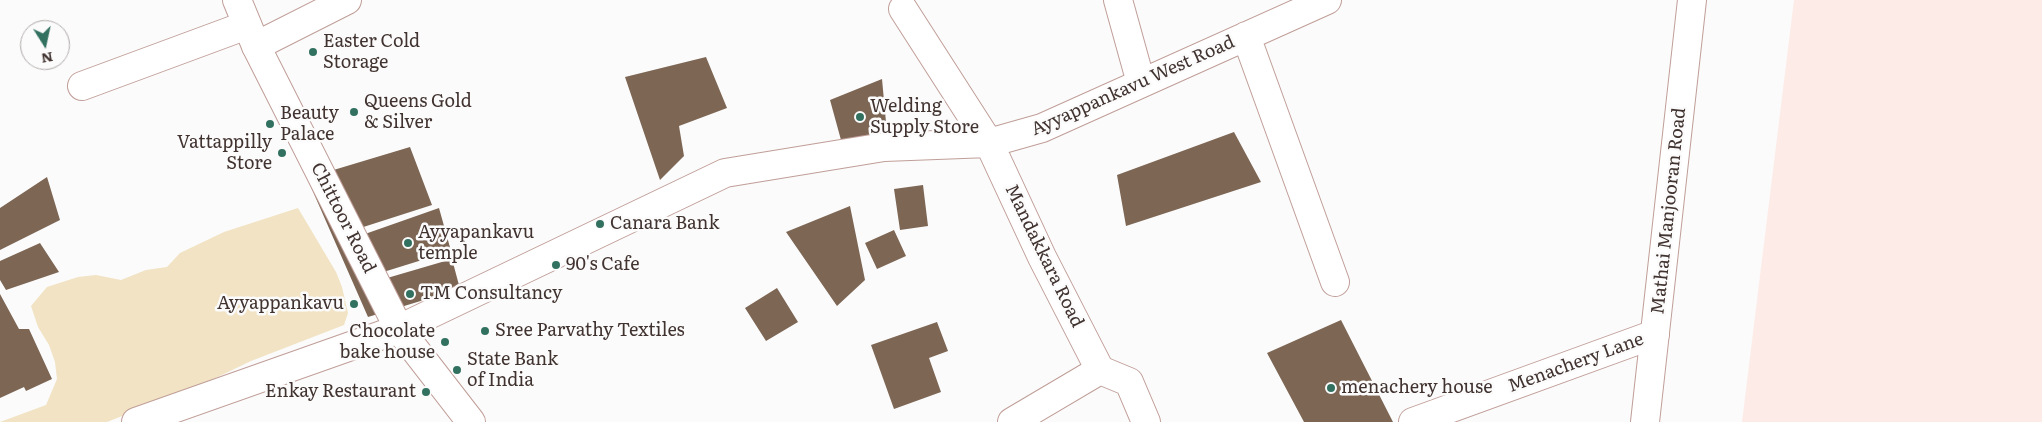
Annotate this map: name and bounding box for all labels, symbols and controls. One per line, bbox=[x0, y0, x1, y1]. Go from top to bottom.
north arrow bbox=[20, 20, 70, 70]
place label: Easter Cold Storage bbox=[323, 31, 420, 74]
street label: Ayyappankavu West Road bbox=[1028, 31, 1238, 141]
marker: Easter Cold Storage bbox=[307, 46, 319, 58]
text: N bbox=[40, 48, 55, 70]
place label: Queens Gold & Silver bbox=[364, 91, 472, 134]
place label: Welding Supply Store bbox=[870, 96, 979, 138]
place label: Beauty Palace bbox=[280, 103, 339, 146]
marker: Queens Gold & Silver bbox=[348, 106, 360, 118]
street label: Mathai Manjooran Road bbox=[1647, 106, 1691, 316]
marker: Welding Supply Store bbox=[854, 111, 866, 123]
marker: Beauty Palace bbox=[264, 118, 276, 130]
place label: Vattappilly Store bbox=[177, 132, 272, 174]
marker: Vattappilly Store bbox=[276, 147, 288, 159]
street label: Chittoor Road bbox=[306, 159, 380, 277]
street label: Mandakkara Road bbox=[1000, 181, 1088, 331]
place label: Canara Bank bbox=[610, 213, 719, 235]
marker: Canara Bank bbox=[594, 218, 606, 230]
place label: Ayyapankavu temple bbox=[418, 222, 534, 264]
marker: Ayyapankavu temple bbox=[402, 237, 414, 249]
place label: 90's Cafe bbox=[566, 254, 639, 276]
marker: 90's Cafe bbox=[550, 259, 562, 271]
place label: TM Consultancy bbox=[420, 283, 562, 305]
marker: TM Consultancy bbox=[404, 288, 416, 300]
place label: Ayyappankavu bbox=[217, 293, 344, 315]
marker: Ayyappankavu bbox=[348, 298, 360, 310]
place label: Sree Parvathy Textiles bbox=[495, 320, 685, 342]
place label: Chocolate bake house bbox=[339, 321, 435, 364]
marker: Sree Parvathy Textiles bbox=[479, 325, 491, 337]
street label: Menachery Lane bbox=[1505, 328, 1647, 398]
marker: Chocolate bake house bbox=[439, 336, 451, 348]
place label: State Bank of India bbox=[467, 349, 558, 392]
marker: State Bank of India bbox=[451, 364, 463, 376]
place label: menachery house bbox=[1341, 377, 1492, 399]
place label: Enkay Restaurant bbox=[265, 381, 416, 403]
marker: menachery house bbox=[1325, 382, 1337, 394]
marker: Enkay Restaurant bbox=[420, 386, 432, 398]

